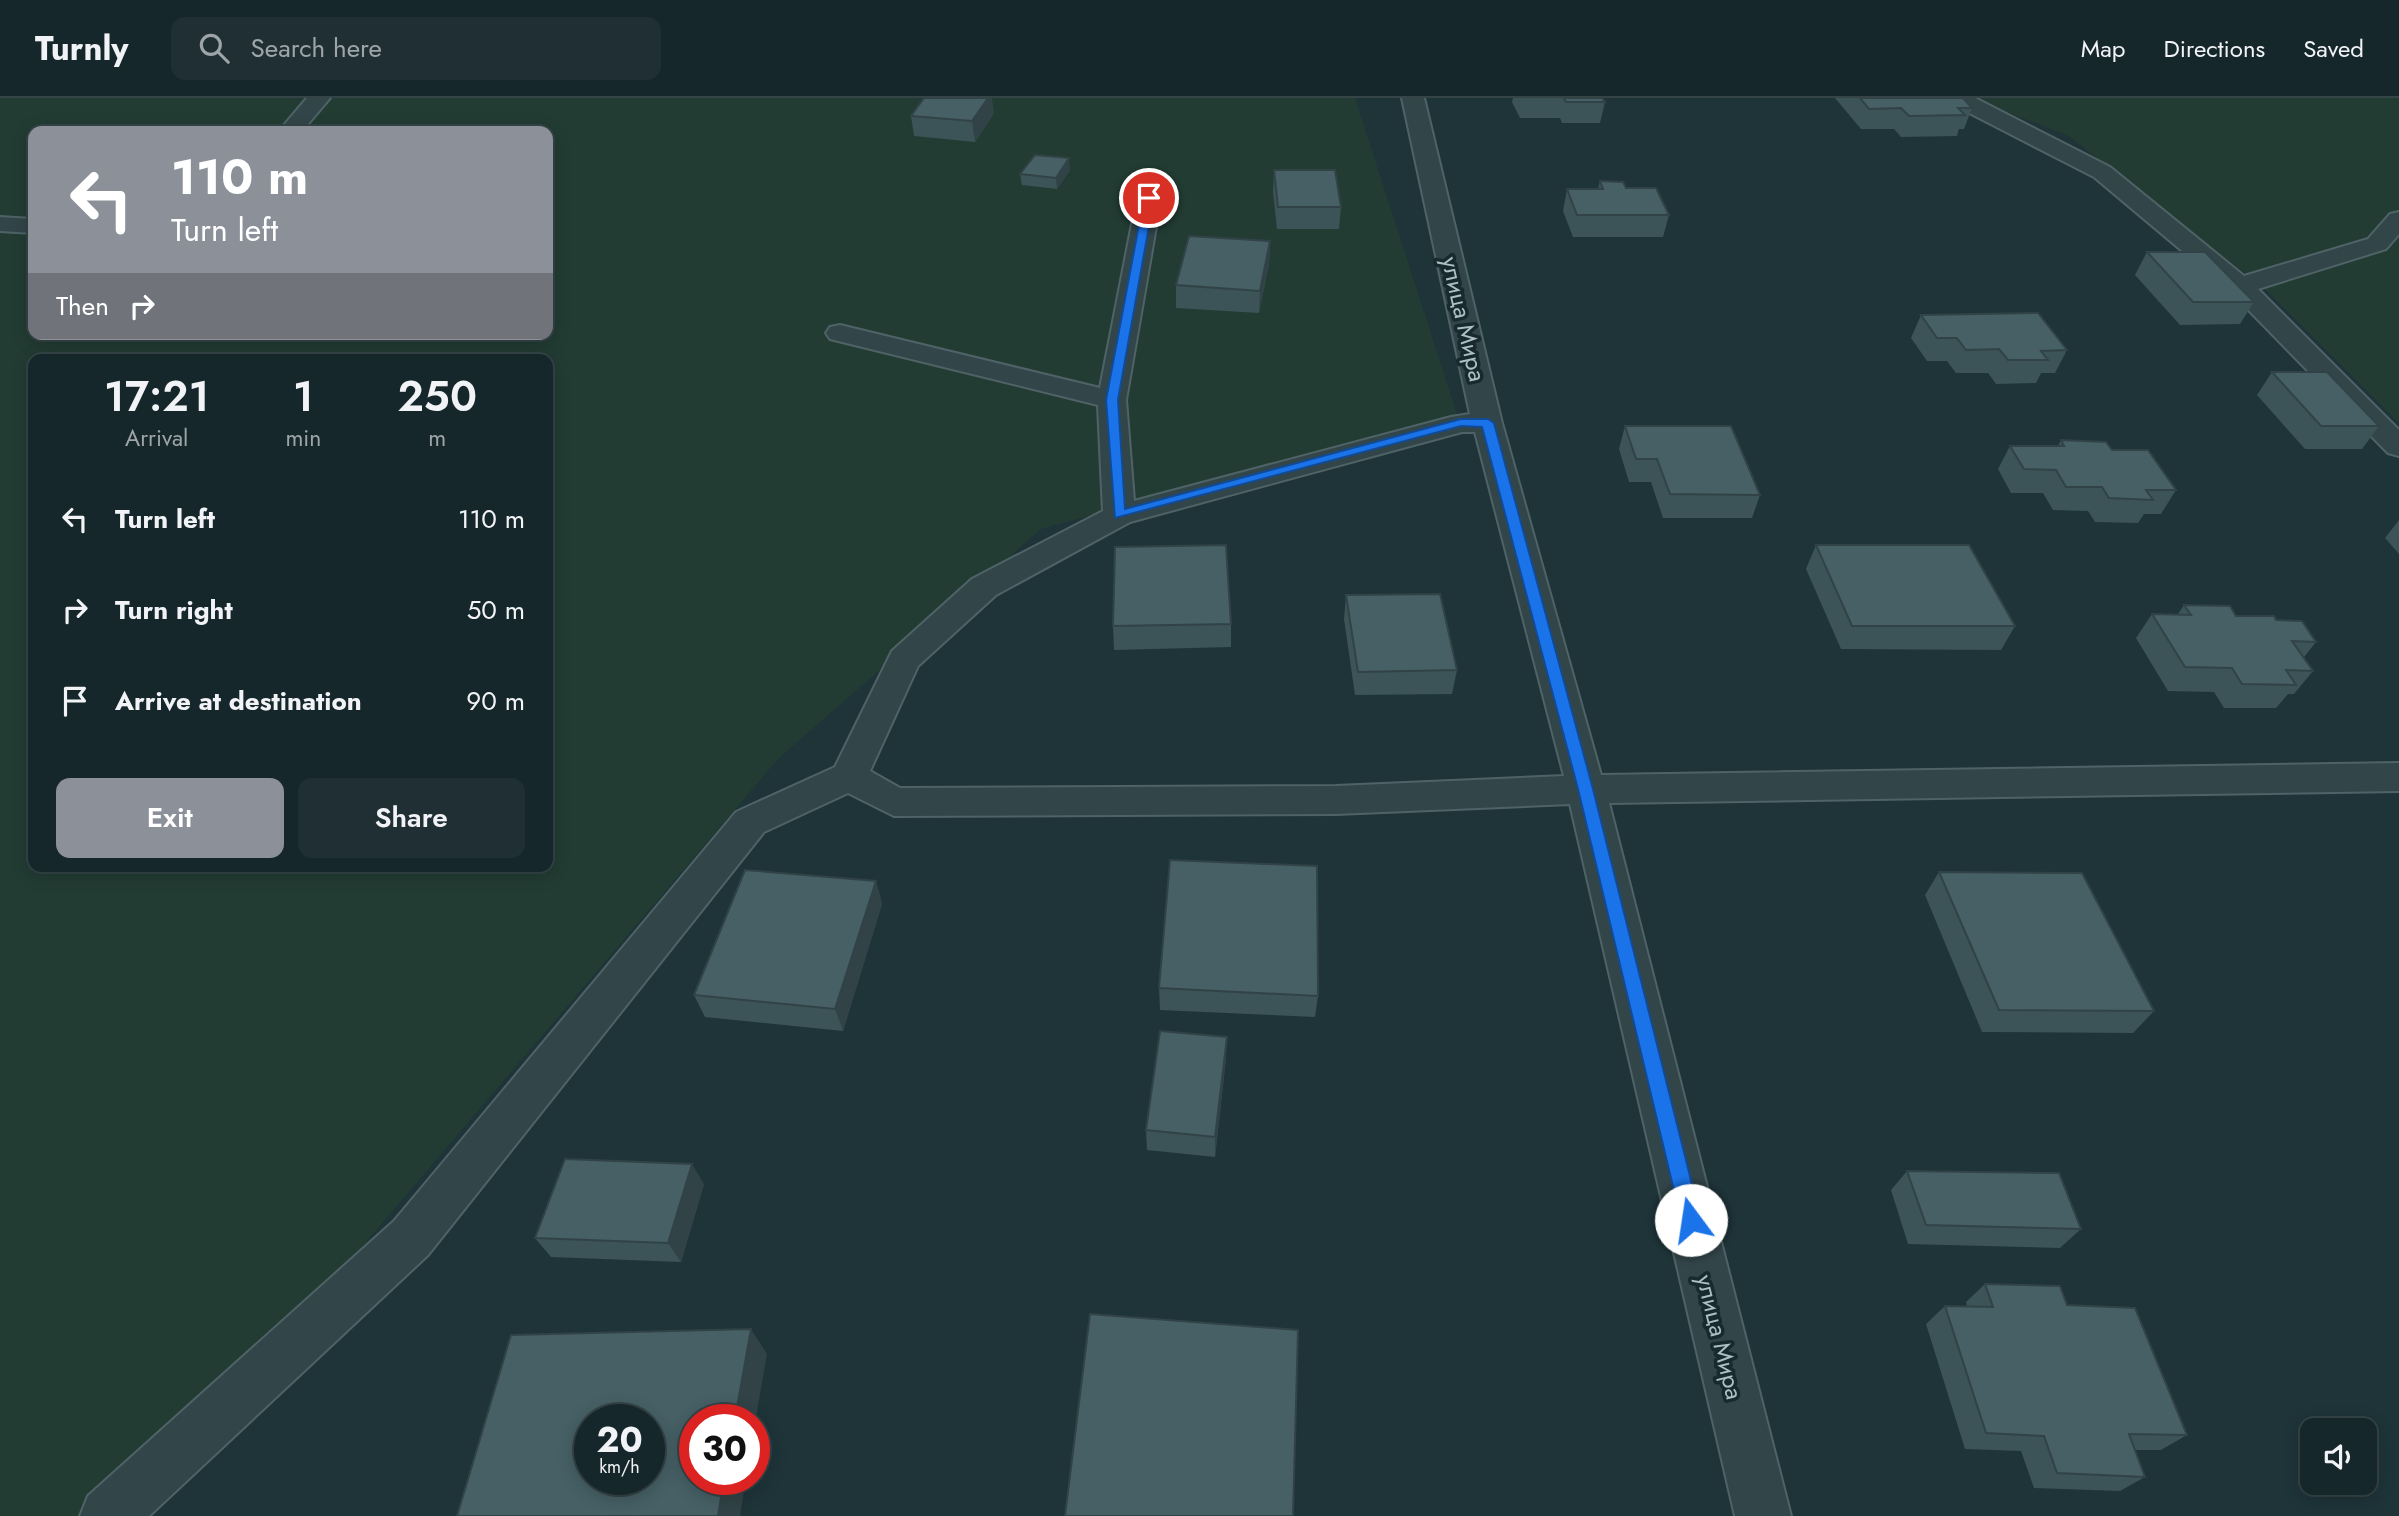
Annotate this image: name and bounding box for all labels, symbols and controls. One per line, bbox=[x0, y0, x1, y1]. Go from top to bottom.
search box bbox=[171, 17, 661, 80]
text: Turnly bbox=[35, 25, 129, 72]
icon: search bbox=[195, 29, 233, 67]
text: Search here bbox=[251, 29, 382, 67]
text: Map bbox=[2081, 31, 2126, 66]
text: Directions bbox=[2164, 31, 2265, 66]
text: Saved bbox=[2303, 31, 2364, 66]
text: 110 m bbox=[171, 142, 308, 212]
icon: left bbox=[56, 154, 147, 245]
pin bbox=[1119, 168, 1179, 228]
icon: arrive bbox=[1130, 179, 1168, 217]
text: Turn left bbox=[171, 207, 278, 253]
street label: улица Мира bbox=[1433, 253, 1495, 385]
text: Then bbox=[56, 287, 109, 325]
icon: right bbox=[123, 287, 161, 325]
text: 17:21 bbox=[104, 366, 209, 427]
text: 1 bbox=[293, 366, 314, 427]
text: 250 bbox=[397, 366, 477, 427]
text: Arrival bbox=[125, 421, 188, 455]
text: min bbox=[285, 421, 321, 455]
text: m bbox=[428, 421, 446, 455]
icon: left bbox=[56, 500, 94, 538]
text: Turn left bbox=[115, 500, 215, 538]
text: 110 m bbox=[458, 500, 525, 538]
icon: right bbox=[56, 591, 94, 629]
text: Turn right bbox=[115, 591, 233, 629]
text: 50 m bbox=[467, 591, 525, 629]
icon: arrive bbox=[56, 682, 94, 720]
text: Arrive at destination bbox=[115, 682, 362, 720]
text: 90 m bbox=[466, 682, 525, 720]
button: Exit bbox=[56, 778, 284, 858]
button: Share bbox=[298, 778, 525, 858]
position arrow bbox=[1654, 1183, 1728, 1257]
street label: улица Мира bbox=[1688, 1271, 1752, 1403]
speed limit sign: 30 bbox=[679, 1404, 770, 1495]
text: 20 bbox=[596, 1415, 643, 1465]
map controls bbox=[2300, 1418, 2377, 1495]
button: sound bbox=[2300, 1418, 2377, 1495]
text: km/h bbox=[599, 1454, 640, 1480]

